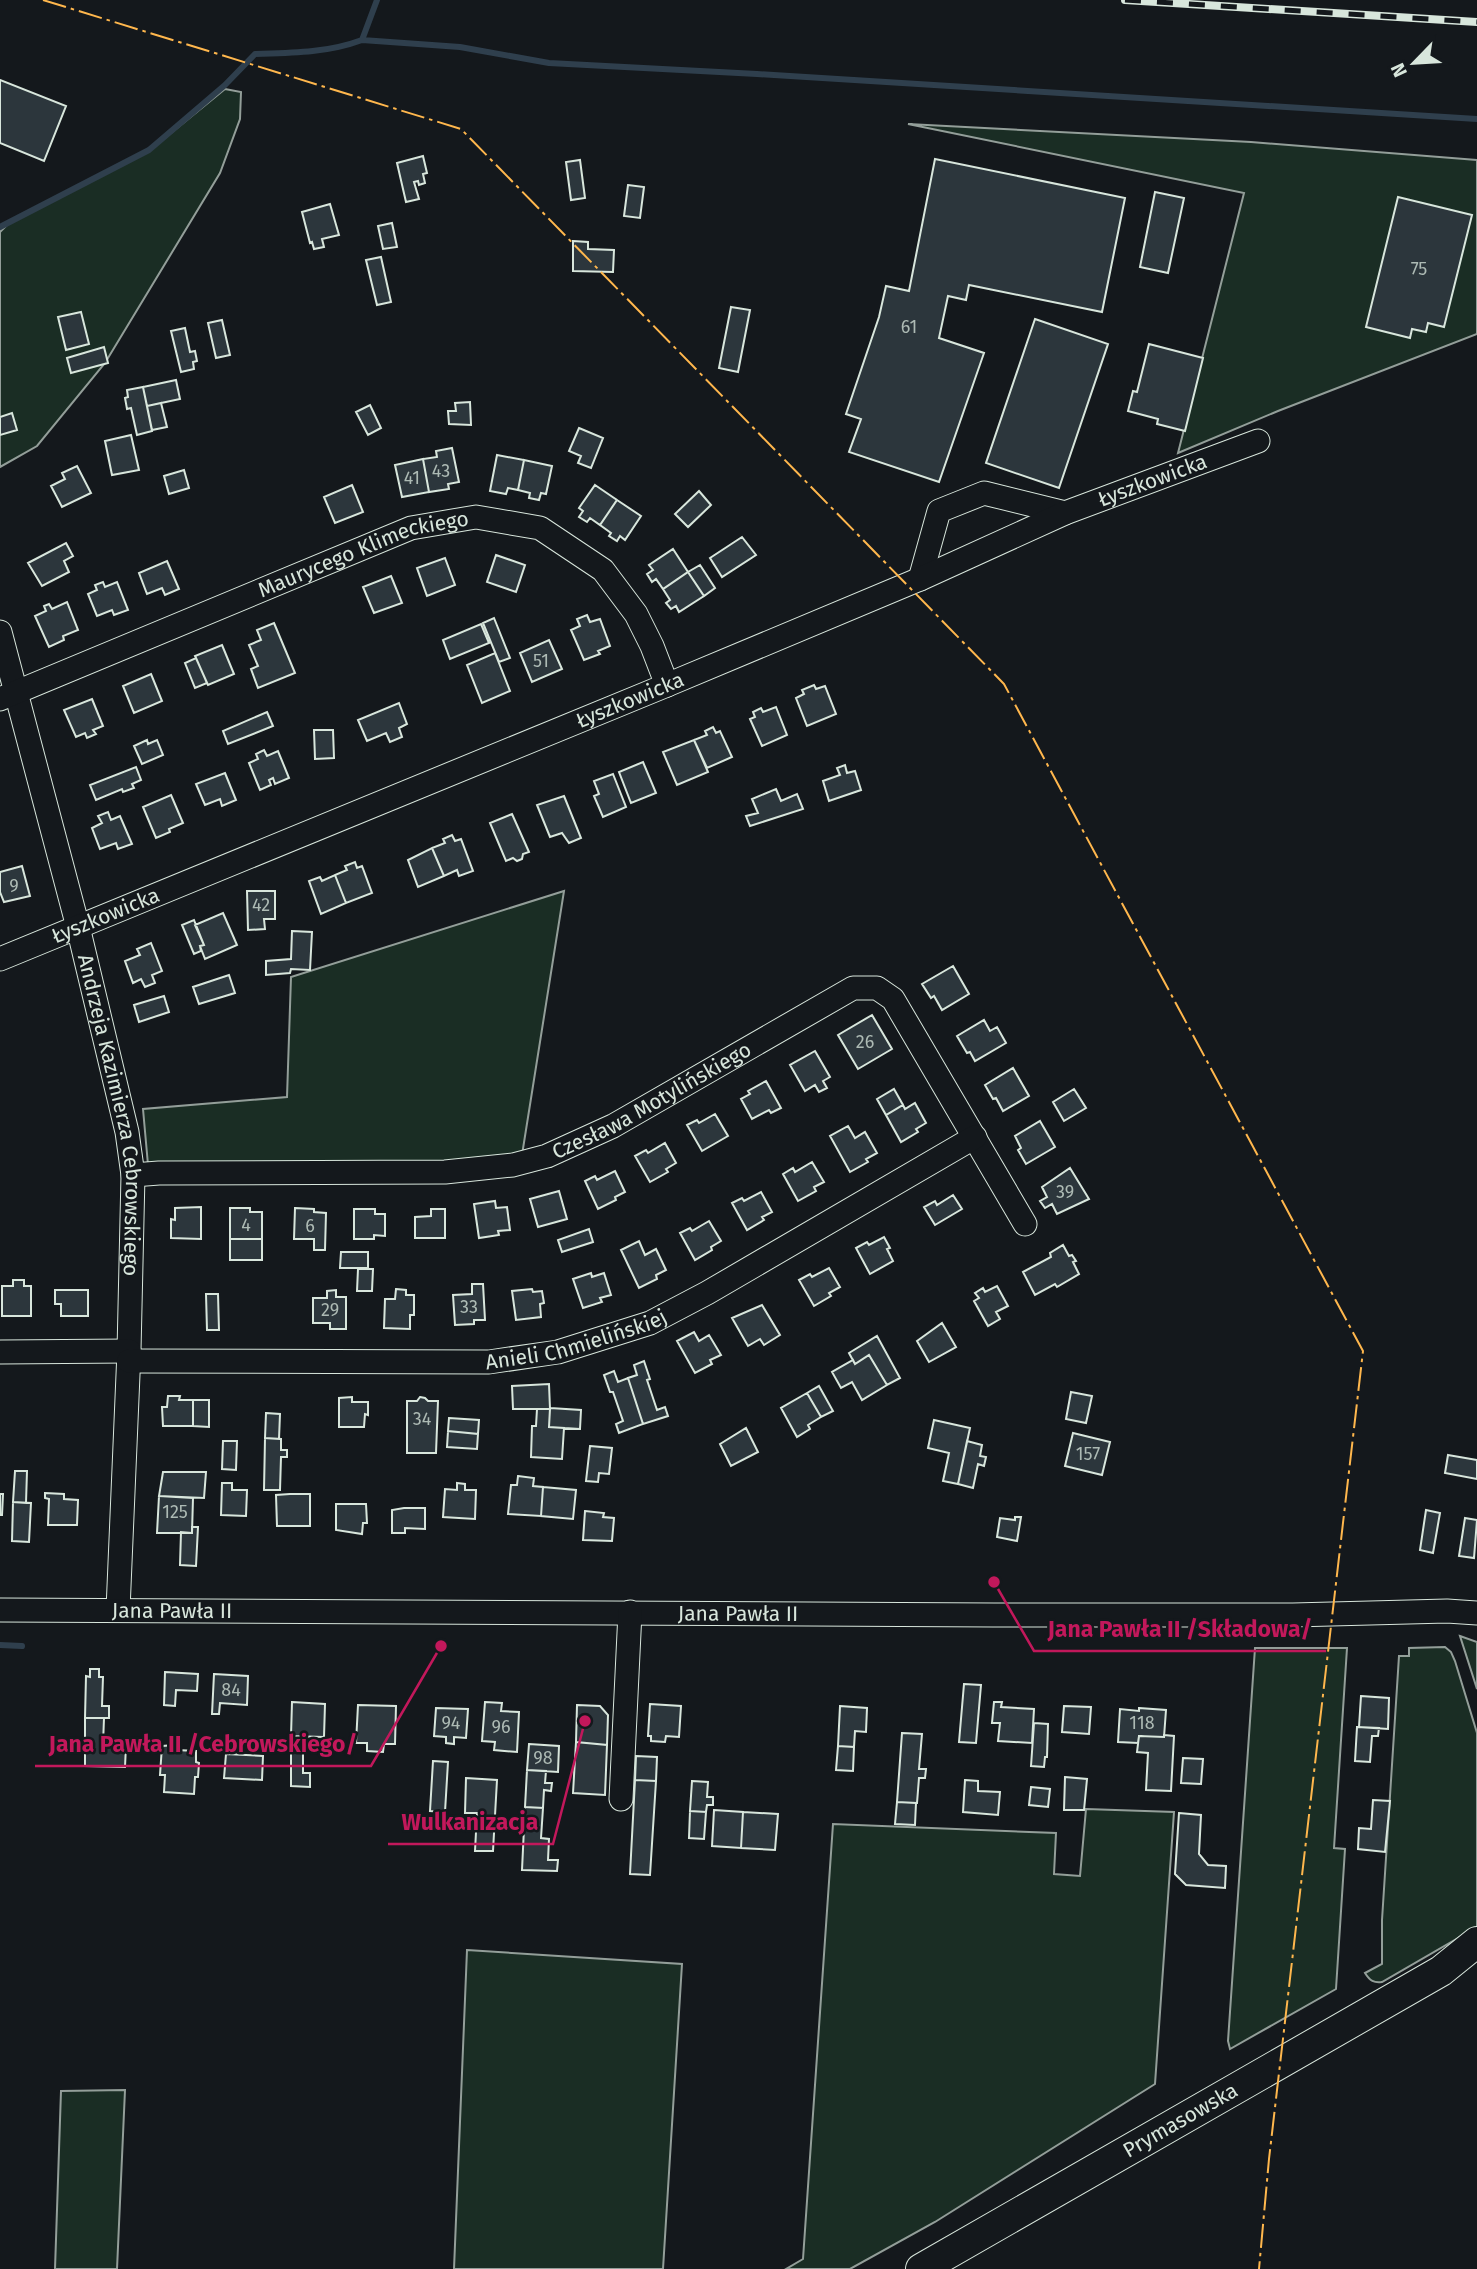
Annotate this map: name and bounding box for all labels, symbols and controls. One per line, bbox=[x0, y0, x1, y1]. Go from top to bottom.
north arrow bbox=[1379, 28, 1449, 98]
text: N bbox=[1386, 59, 1412, 81]
house number: 75 bbox=[1411, 258, 1427, 280]
house number: 61 bbox=[901, 316, 917, 338]
street label: Łyszkowicka bbox=[1094, 448, 1211, 513]
house number: 43 bbox=[432, 460, 450, 482]
house number: 41 bbox=[404, 467, 420, 489]
street label: Maurycego Klimeckiego bbox=[254, 505, 471, 603]
house number: 51 bbox=[533, 650, 549, 672]
street label: Łyszkowicka bbox=[572, 666, 688, 734]
house number: 9 bbox=[9, 875, 19, 897]
street label: Łyszkowicka bbox=[48, 882, 163, 949]
house number: 42 bbox=[252, 894, 270, 916]
street label: Andrzeja Kazimierza Cebrowskiego bbox=[72, 952, 147, 1277]
house number: 26 bbox=[856, 1031, 874, 1053]
street label: Czesława Motylińskiego bbox=[548, 1036, 756, 1165]
house number: 39 bbox=[1056, 1181, 1074, 1203]
house number: 4 bbox=[241, 1214, 251, 1236]
house number: 6 bbox=[305, 1215, 315, 1237]
house number: 33 bbox=[460, 1296, 478, 1318]
house number: 29 bbox=[321, 1299, 339, 1321]
street label: Anieli Chmielińskiej bbox=[484, 1303, 671, 1375]
house number: 34 bbox=[413, 1408, 432, 1430]
house number: 157 bbox=[1076, 1443, 1100, 1465]
house number: 125 bbox=[162, 1501, 188, 1523]
street label: Jana Pawła II bbox=[112, 1598, 232, 1624]
street label: Jana Pawła II bbox=[678, 1600, 798, 1627]
callout: Jana Pawła II /Składowa/ bbox=[1034, 1607, 1326, 1651]
text: Jana Pawła II /Składowa/ bbox=[1047, 1615, 1312, 1643]
house number: 84 bbox=[221, 1679, 241, 1701]
house number: 94 bbox=[442, 1712, 461, 1734]
house number: 118 bbox=[1129, 1712, 1155, 1734]
house number: 96 bbox=[491, 1716, 511, 1738]
callout: Jana Pawła II /Cebrowskiego/ bbox=[35, 1722, 371, 1766]
text: Jana Pawła II /Cebrowskiego/ bbox=[48, 1730, 357, 1758]
house number: 98 bbox=[533, 1747, 553, 1769]
callout: Wulkanizacja bbox=[388, 1800, 553, 1844]
text: Wulkanizacja bbox=[402, 1808, 538, 1836]
street label: Prymasowska bbox=[1118, 2077, 1243, 2164]

